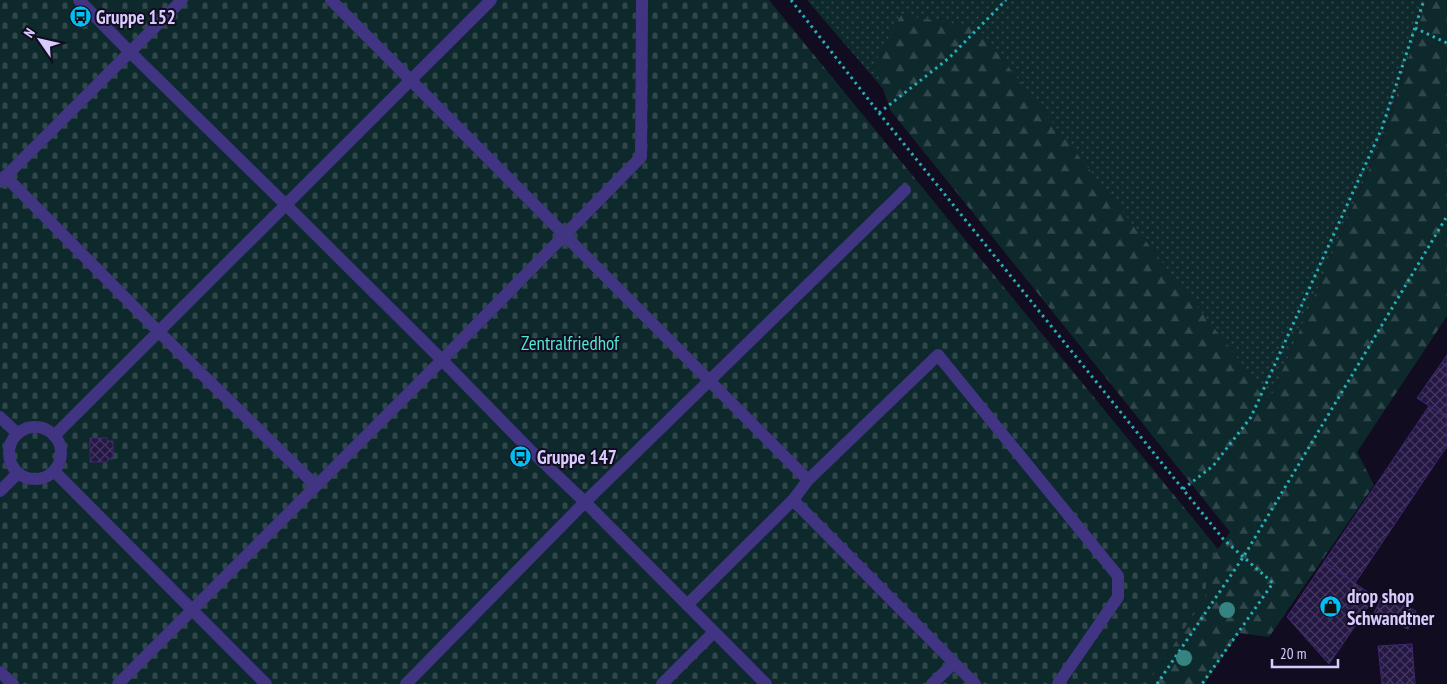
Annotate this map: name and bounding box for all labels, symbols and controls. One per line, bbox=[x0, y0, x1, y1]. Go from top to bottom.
bus stop icon: Gruppe 152 bbox=[68, 5, 92, 29]
place label: Gruppe 152 bbox=[96, 5, 176, 29]
north arrow bbox=[15, 15, 65, 65]
text: N bbox=[20, 25, 39, 41]
park label: Zentralfriedhof bbox=[521, 331, 620, 355]
bus stop icon: Gruppe 147 bbox=[509, 445, 533, 469]
place label: Gruppe 147 bbox=[537, 445, 617, 469]
place label: drop shop Schwandtner bbox=[1347, 584, 1435, 630]
shop icon: drop shop Schwandtner bbox=[1319, 595, 1343, 619]
scale bar bbox=[1272, 636, 1338, 668]
text: 20 m bbox=[1280, 644, 1306, 663]

